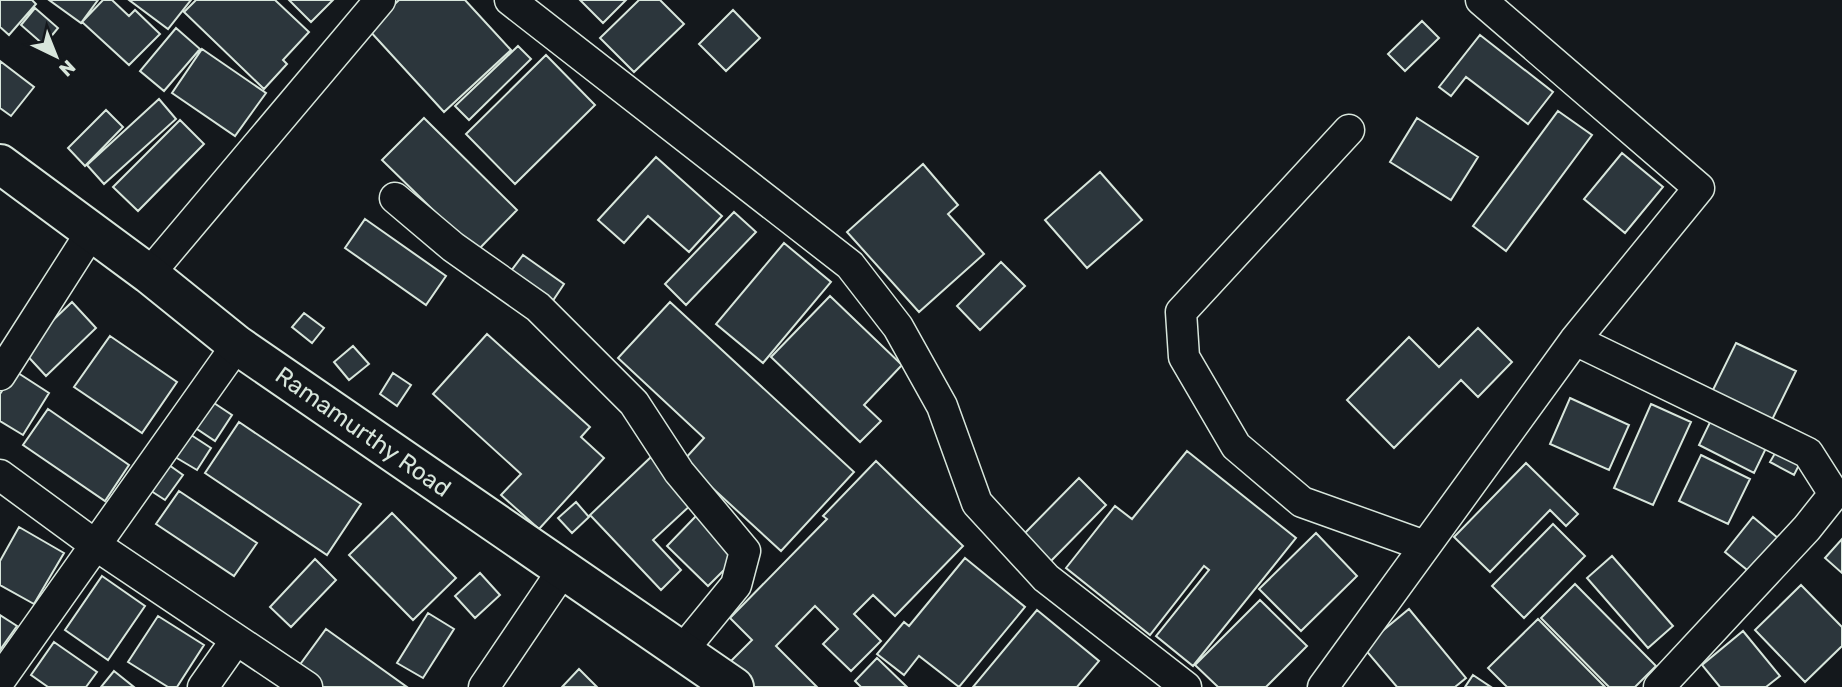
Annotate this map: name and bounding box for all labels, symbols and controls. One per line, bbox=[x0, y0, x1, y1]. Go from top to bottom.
north arrow bbox=[21, 21, 91, 91]
text: N bbox=[54, 55, 80, 81]
street label: Ramamurthy Road bbox=[270, 361, 456, 503]

